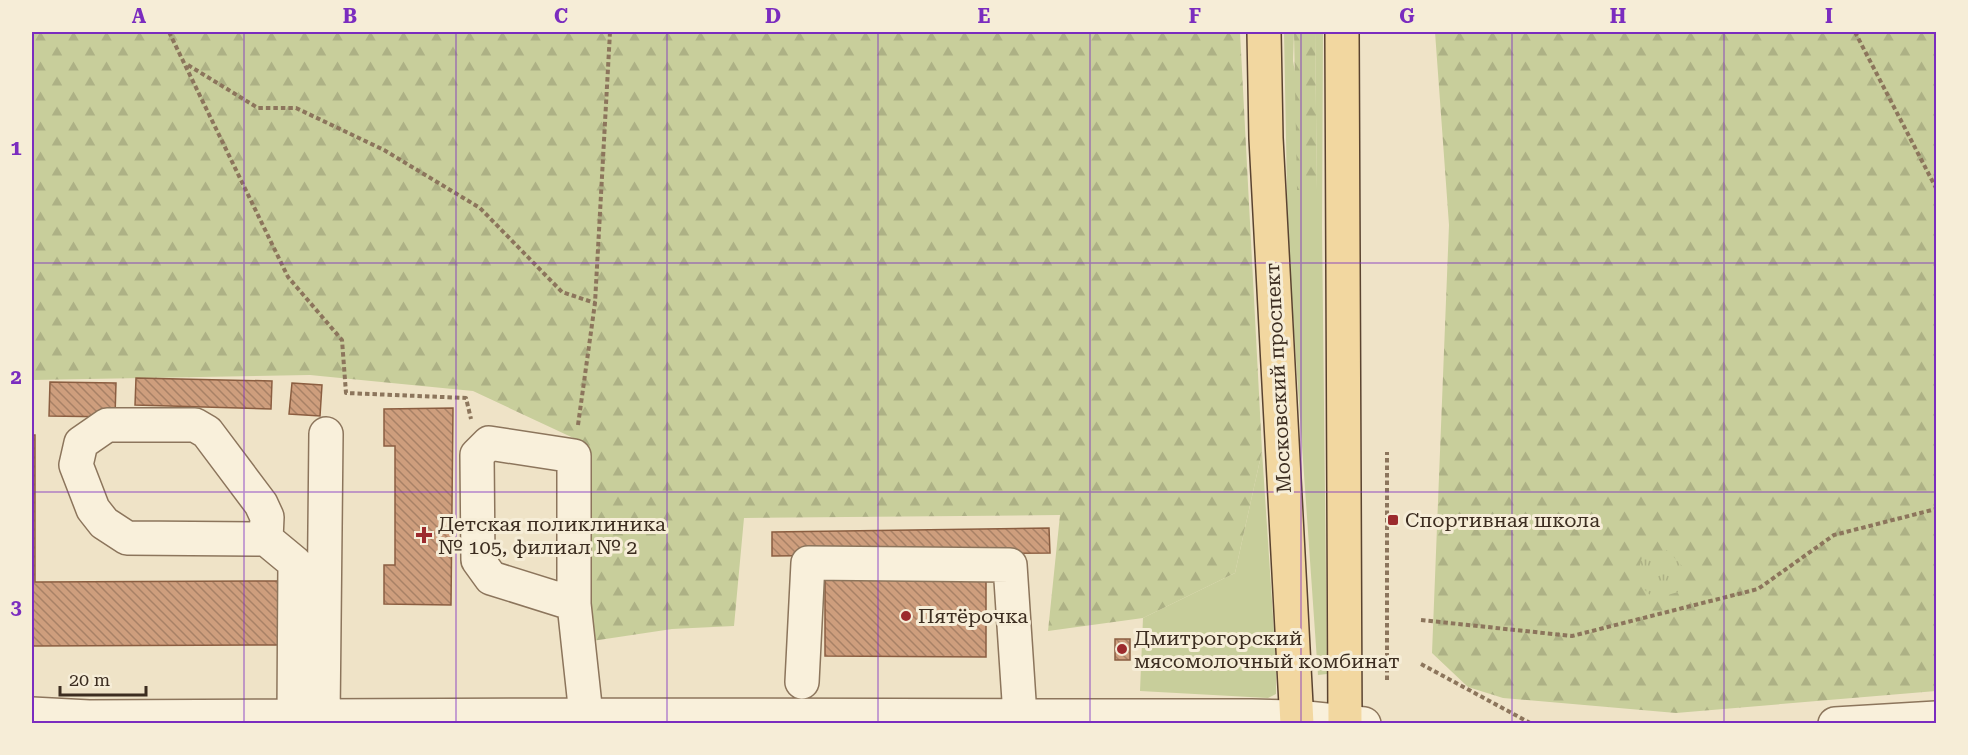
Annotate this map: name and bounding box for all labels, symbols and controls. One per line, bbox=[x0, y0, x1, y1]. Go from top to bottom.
text: A bbox=[132, 4, 147, 28]
text: B bbox=[343, 4, 357, 28]
text: C bbox=[554, 4, 568, 28]
text: D bbox=[765, 4, 781, 28]
text: E bbox=[978, 4, 991, 28]
text: F bbox=[1189, 4, 1201, 28]
text: G bbox=[1399, 4, 1415, 28]
text: H bbox=[1610, 4, 1626, 28]
text: I bbox=[1825, 4, 1833, 28]
text: 1 bbox=[10, 136, 22, 160]
street label: Московский проспект bbox=[1260, 262, 1296, 494]
text: 2 bbox=[10, 365, 22, 389]
place label: Спортивная школа bbox=[1405, 508, 1600, 532]
place label: Детская поликлиника № 105, филиал № 2 bbox=[438, 512, 666, 559]
marker: Спортивная школа bbox=[1386, 513, 1400, 527]
marker: Детская поликлиника № 105, филиал № 2 bbox=[415, 526, 433, 544]
text: 3 bbox=[10, 595, 22, 619]
place label: Пятёрочка bbox=[918, 604, 1028, 628]
marker: Пятёрочка bbox=[899, 609, 913, 623]
place label: Дмитрогорский мясомолочный комбинат bbox=[1134, 626, 1400, 673]
marker: Дмитрогорский мясомолочный комбинат bbox=[1115, 642, 1129, 656]
scale bar bbox=[60, 659, 146, 697]
text: 20 m bbox=[69, 669, 110, 690]

